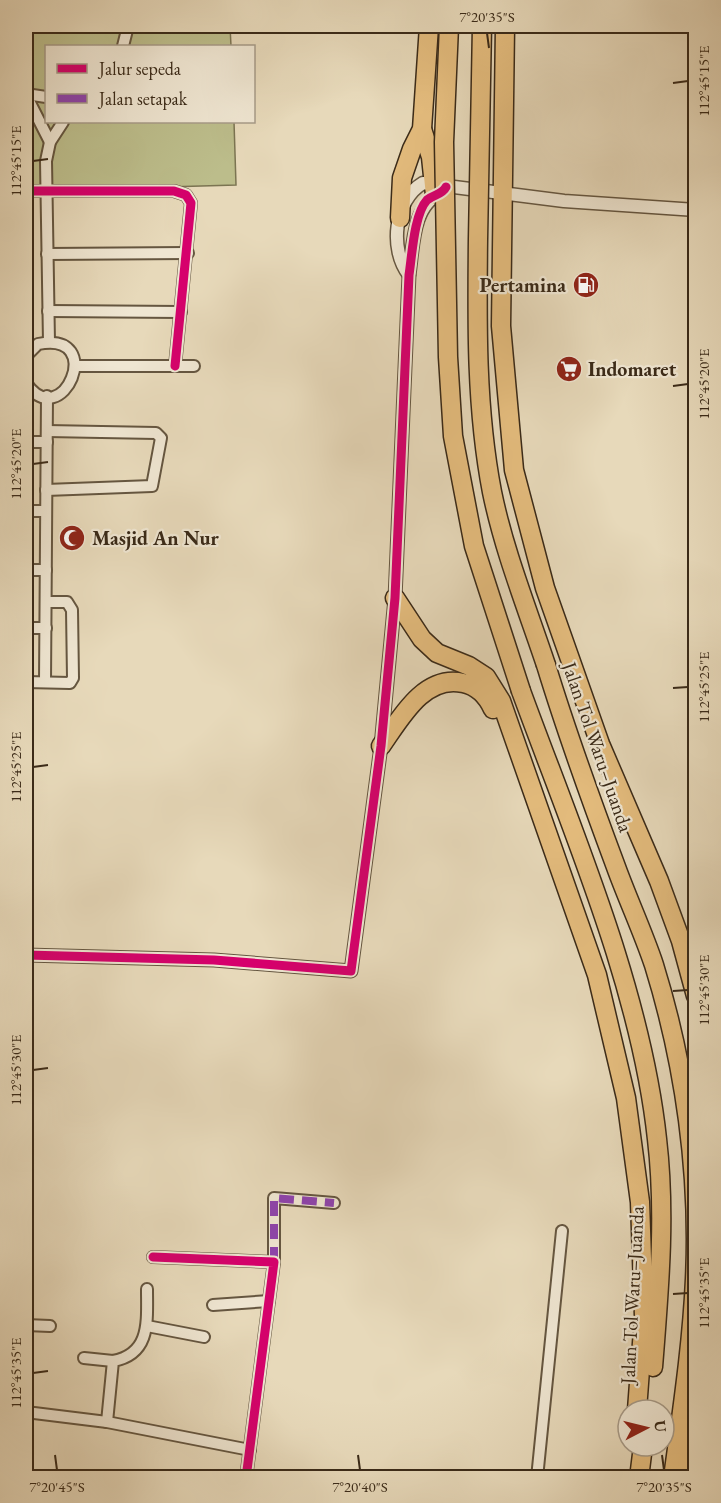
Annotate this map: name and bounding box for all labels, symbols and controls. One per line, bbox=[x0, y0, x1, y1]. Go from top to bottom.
text: 7°20'35"S bbox=[459, 7, 515, 26]
legend bbox=[45, 45, 255, 123]
text: 112°45'15"E bbox=[694, 45, 713, 117]
text: Jalur sepeda bbox=[97, 57, 182, 80]
text: Jalan setapak bbox=[97, 87, 188, 110]
text: 112°45'15"E bbox=[6, 125, 25, 197]
fuel station icon: Pertamina bbox=[571, 270, 601, 300]
place label: Pertamina bbox=[479, 272, 566, 298]
text: 112°45'20"E bbox=[694, 348, 713, 420]
supermarket icon: Indomaret bbox=[554, 354, 584, 384]
place label: Indomaret bbox=[588, 356, 677, 382]
text: 112°45'20"E bbox=[6, 428, 25, 500]
mosque icon: Masjid An Nur bbox=[57, 523, 87, 553]
place label: Masjid An Nur bbox=[92, 525, 220, 551]
text: 112°45'25"E bbox=[694, 651, 713, 723]
street label: Jalan Tol Waru–Juanda bbox=[556, 657, 639, 836]
text: 112°45'25"E bbox=[6, 731, 25, 803]
text: 112°45'30"E bbox=[694, 954, 713, 1026]
text: 112°45'30"E bbox=[6, 1034, 25, 1106]
street label: Jalan Tol Waru–Juanda bbox=[614, 1205, 650, 1387]
text: 112°45'35"E bbox=[694, 1257, 713, 1329]
text: 112°45'35"E bbox=[6, 1337, 25, 1409]
north arrow bbox=[616, 1398, 676, 1458]
text: U bbox=[649, 1419, 672, 1434]
text: 7°20'45"S bbox=[29, 1477, 85, 1496]
text: 7°20'40"S bbox=[332, 1477, 388, 1496]
text: 7°20'35"S bbox=[636, 1477, 692, 1496]

